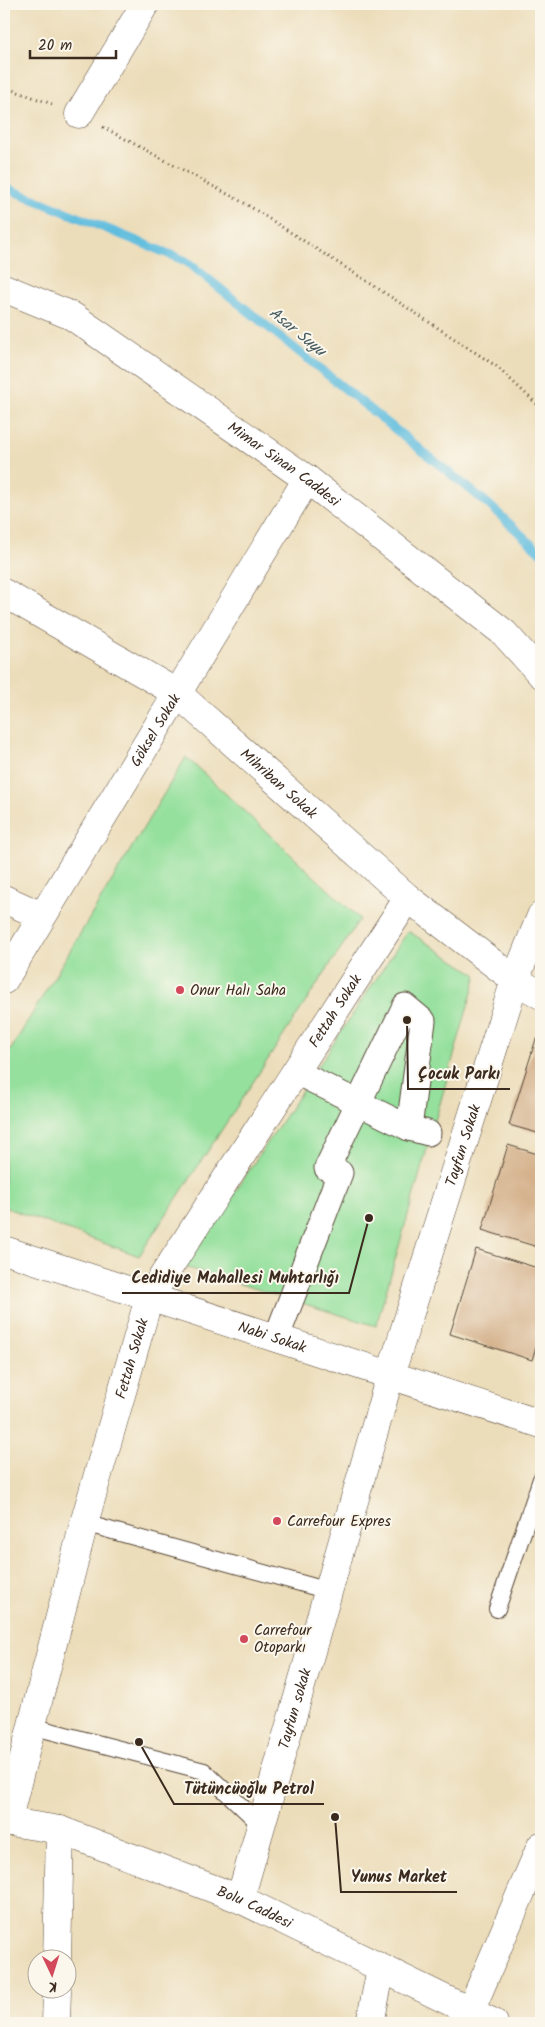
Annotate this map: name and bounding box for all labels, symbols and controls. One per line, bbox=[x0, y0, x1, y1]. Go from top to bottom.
scale bar bbox=[30, 28, 116, 60]
text: 20 m bbox=[38, 34, 72, 58]
water label: Asar Suyu bbox=[263, 301, 333, 364]
street label: Mimar Sinan Caddesi bbox=[222, 416, 346, 514]
street label: Göksel Sokak bbox=[125, 689, 188, 772]
street label: Mihriban Sokak bbox=[234, 743, 323, 826]
street label: Fettah Sokak bbox=[303, 969, 369, 1053]
place label: Onur Halı Saha bbox=[190, 979, 286, 1003]
marker: Onur Halı Saha bbox=[174, 984, 186, 996]
callout: Çocuk Parkı bbox=[408, 1058, 510, 1089]
text: Çocuk Parkı bbox=[418, 1062, 500, 1087]
street label: Tayfun Sokak bbox=[440, 1101, 488, 1190]
callout: Cedidiye Mahallesi Muhtarlığı bbox=[122, 1262, 349, 1293]
text: Cedidiye Mahallesi Muhtarlığı bbox=[131, 1266, 339, 1291]
street label: Fettah Sokak bbox=[109, 1315, 156, 1402]
street label: Nabi Sokak bbox=[235, 1316, 310, 1360]
place label: Carrefour Expres bbox=[287, 1510, 391, 1534]
marker: Carrefour Expres bbox=[271, 1515, 283, 1527]
place label: Carrefour Otoparkı bbox=[254, 1619, 312, 1660]
marker: Carrefour Otoparkı bbox=[238, 1633, 250, 1645]
street label: Tayfun sokak bbox=[273, 1665, 319, 1752]
callout: Tütüncüoğlu Petrol bbox=[174, 1773, 324, 1804]
text: Tütüncüoğlu Petrol bbox=[184, 1777, 315, 1802]
callout: Yunus Market bbox=[341, 1861, 457, 1892]
text: Yunus Market bbox=[351, 1865, 448, 1890]
street label: Bolu Caddesi bbox=[213, 1880, 297, 1936]
north arrow bbox=[28, 1950, 78, 2000]
text: K bbox=[47, 1975, 58, 1997]

